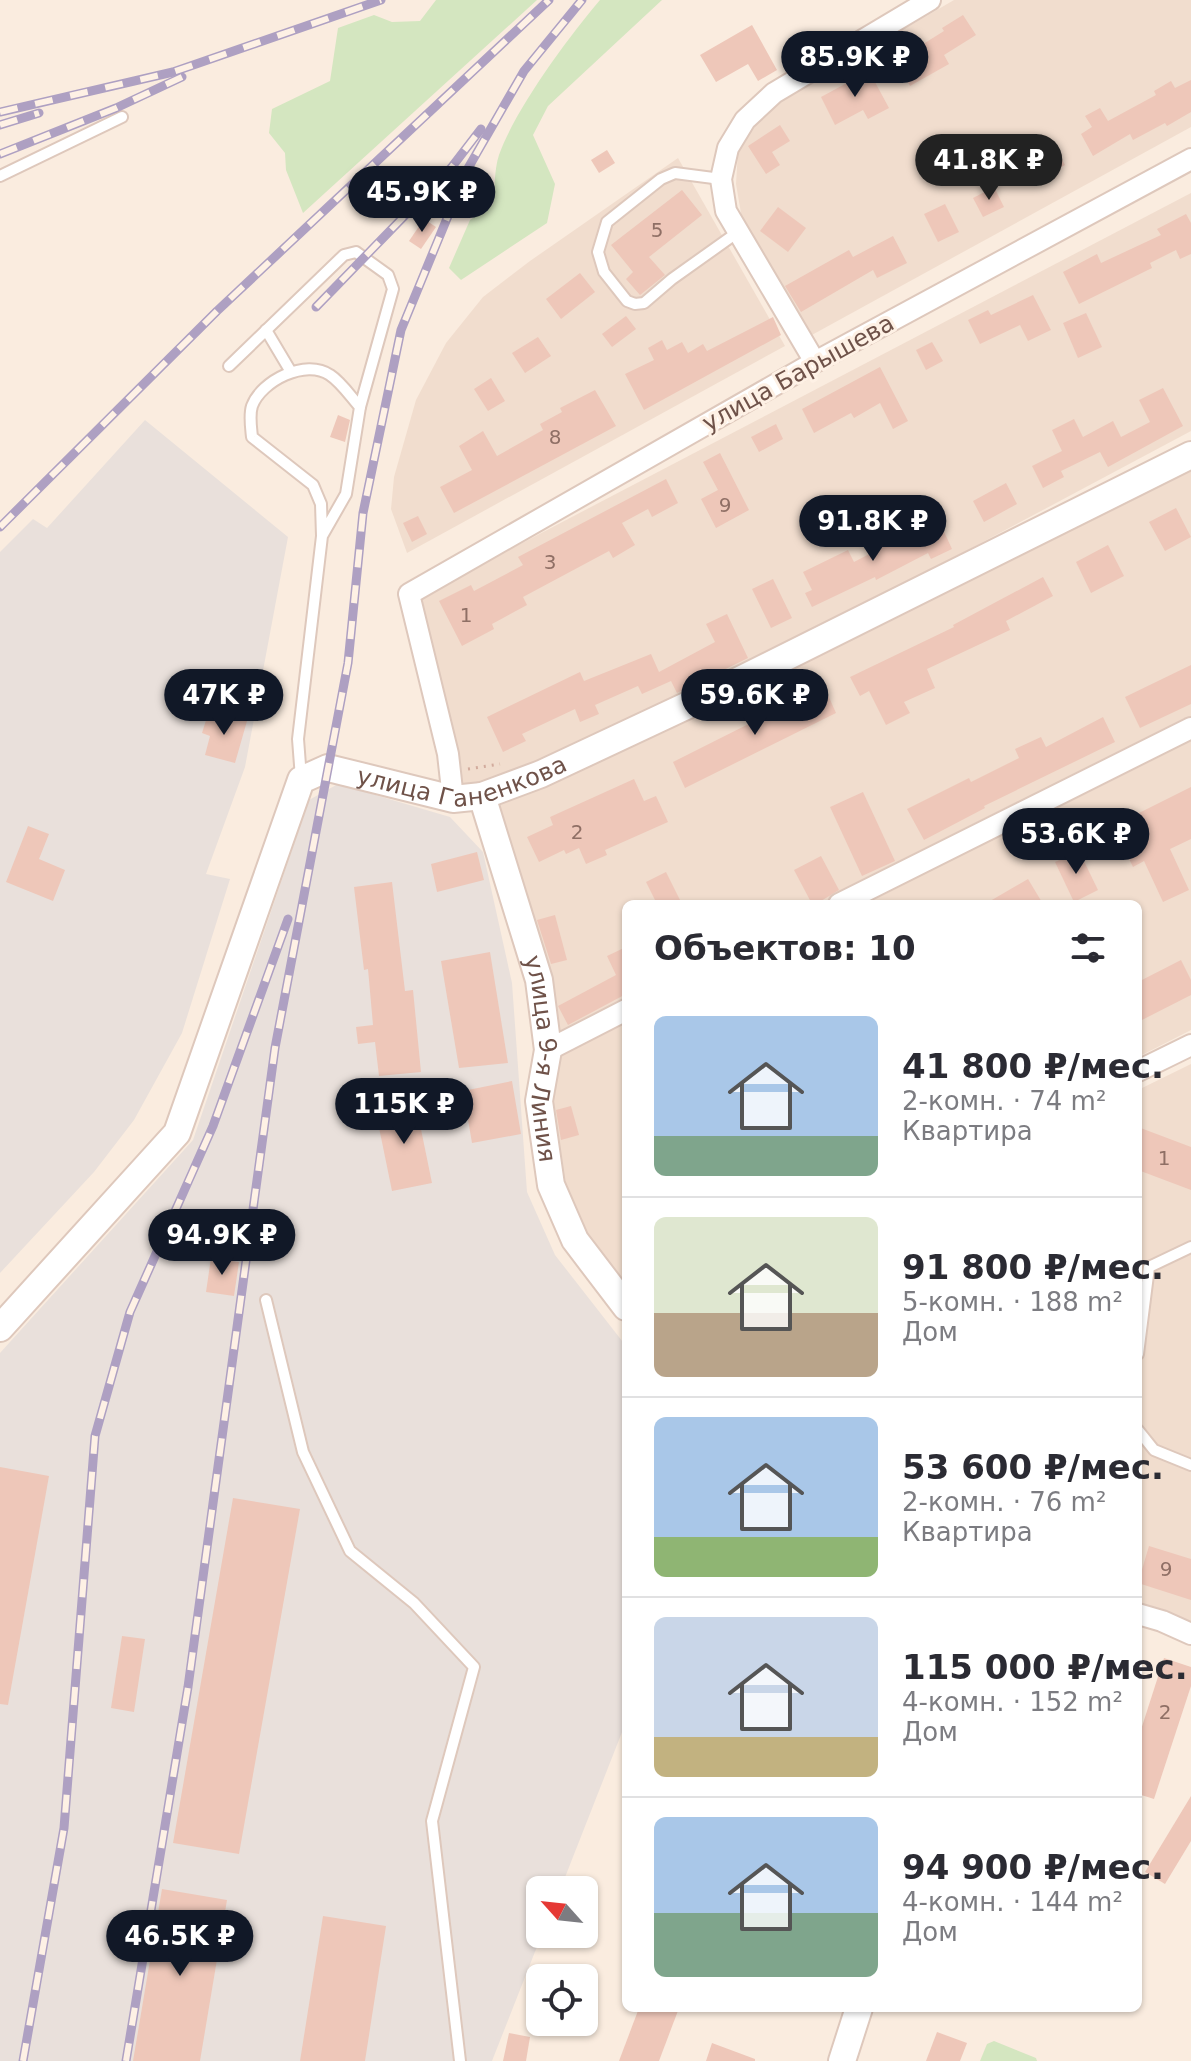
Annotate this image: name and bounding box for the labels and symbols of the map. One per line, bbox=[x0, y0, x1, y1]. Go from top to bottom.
pin: 85.9K ₽ bbox=[781, 31, 929, 99]
pin: 41.8K ₽ bbox=[915, 134, 1063, 202]
pin: 45.9K ₽ bbox=[348, 166, 496, 234]
house number: 5 bbox=[651, 218, 663, 242]
street label: улица Барышева bbox=[697, 309, 899, 437]
house number: 8 bbox=[549, 425, 561, 449]
house number: 9 bbox=[719, 493, 731, 517]
pin: 91.8K ₽ bbox=[799, 495, 947, 563]
house number: 3 bbox=[544, 550, 556, 574]
house number: 1 bbox=[460, 603, 472, 627]
pin: 47K ₽ bbox=[168, 669, 280, 737]
pin: 59.6K ₽ bbox=[681, 669, 829, 737]
street label: улица Ганенкова bbox=[354, 750, 571, 813]
pin: 53.6K ₽ bbox=[1002, 808, 1150, 876]
house number: 2 bbox=[571, 820, 583, 844]
street label: улица 9-я Линия bbox=[518, 952, 562, 1164]
pin: 115K ₽ bbox=[339, 1078, 469, 1146]
house number: 1 bbox=[1158, 1146, 1170, 1170]
pin: 94.9K ₽ bbox=[148, 1209, 296, 1277]
house number: 9 bbox=[1160, 1557, 1172, 1581]
house number: 2 bbox=[1159, 1700, 1171, 1724]
north arrow bbox=[526, 1876, 598, 1948]
pin: 46.5K ₽ bbox=[106, 1910, 254, 1978]

